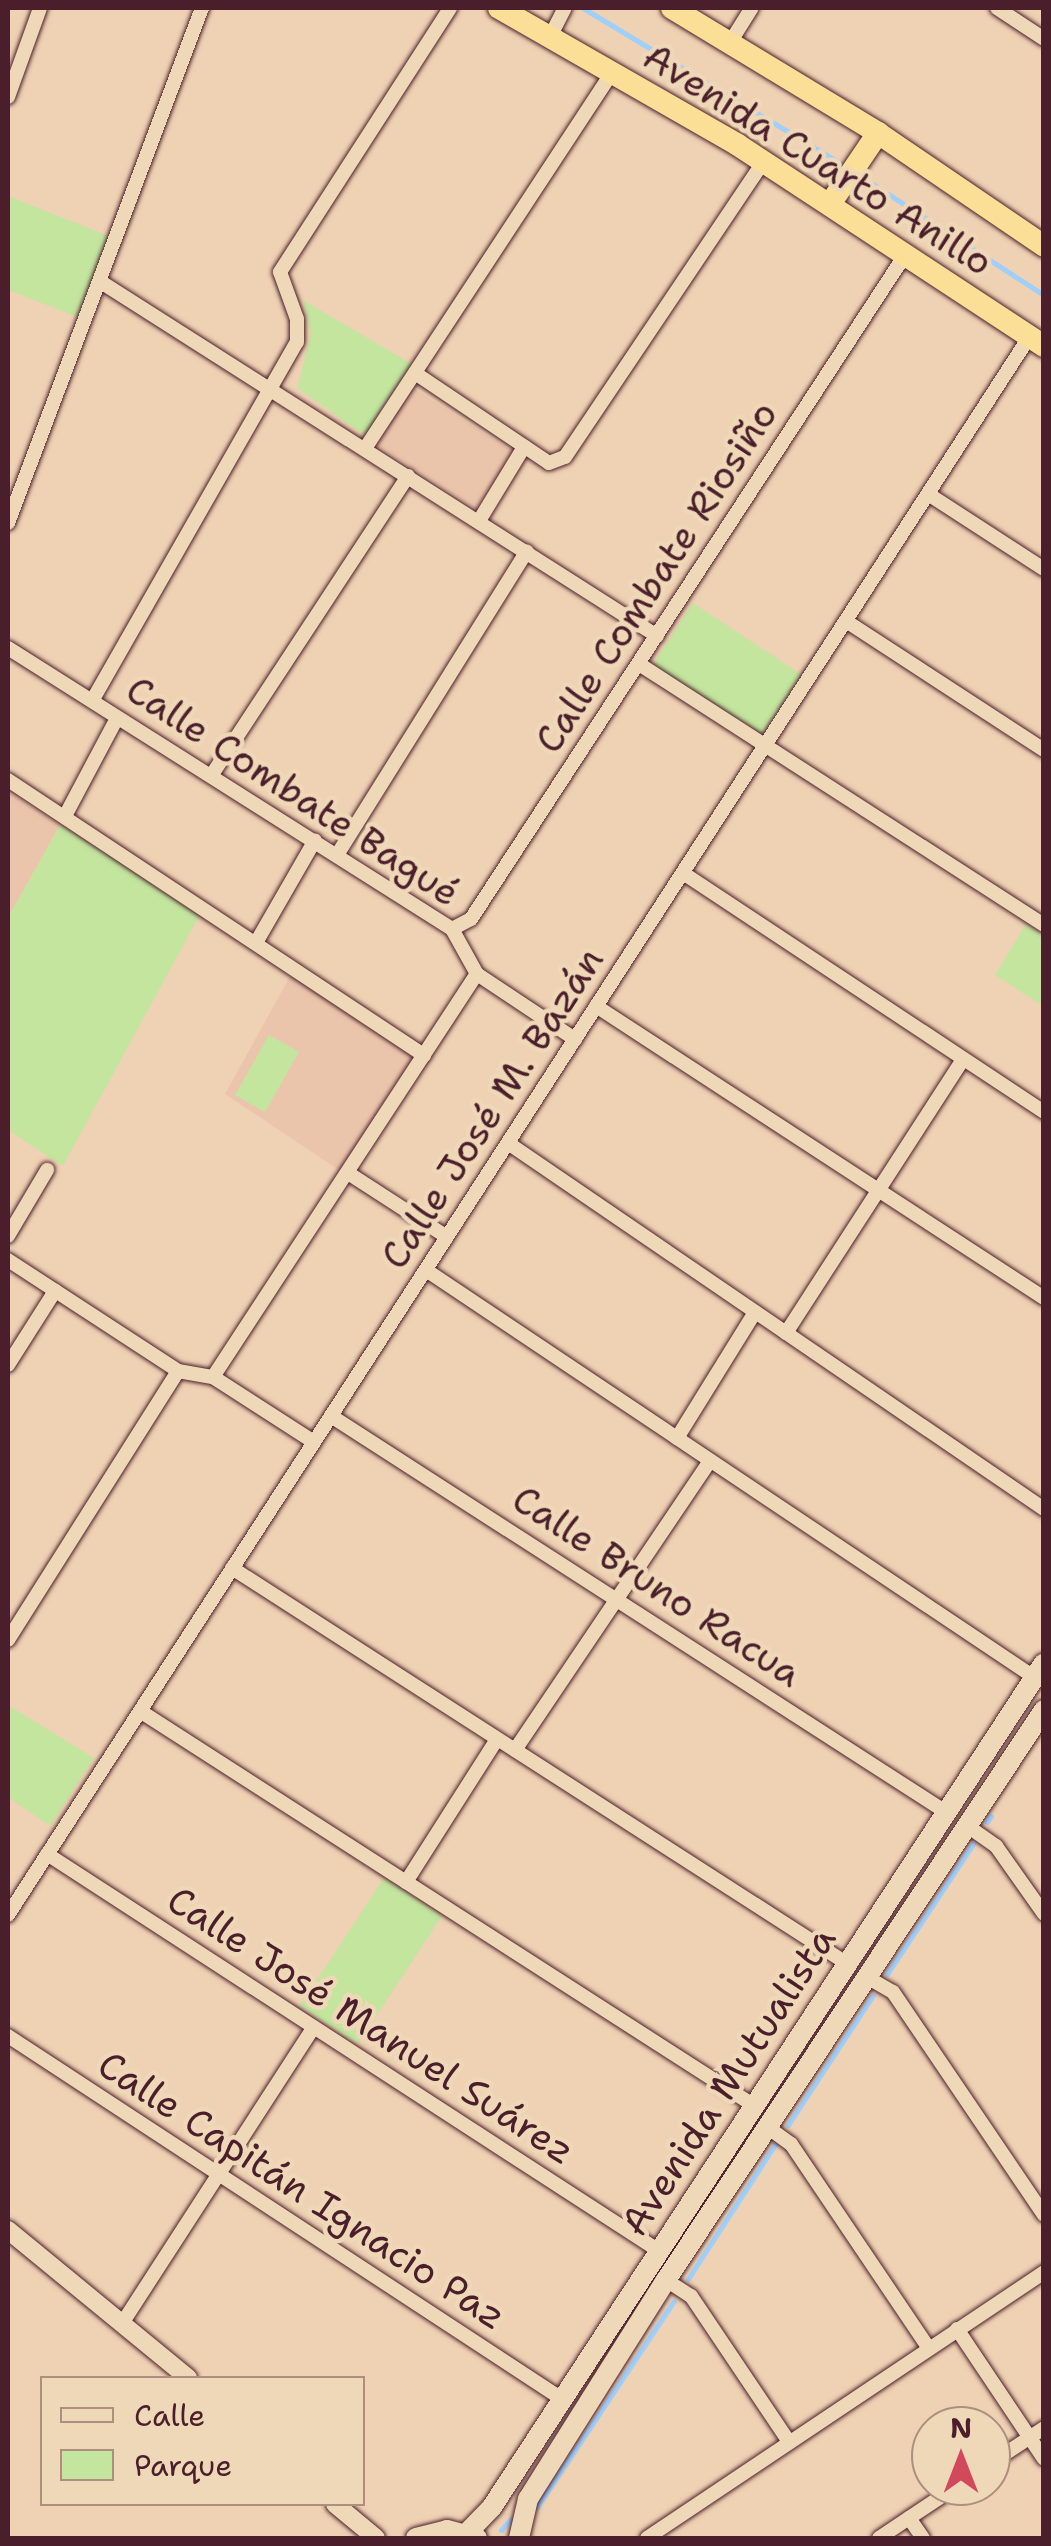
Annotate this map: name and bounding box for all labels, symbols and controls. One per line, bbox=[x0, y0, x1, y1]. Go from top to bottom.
street label: Avenida Cuarto Anillo bbox=[635, 33, 1001, 285]
street label: Calle Combate Riosiño bbox=[525, 393, 787, 761]
street label: Calle Combate Bagué bbox=[118, 666, 468, 916]
street label: Calle José M. Bazán bbox=[371, 939, 613, 1277]
street label: Calle Bruno Racua bbox=[504, 1476, 810, 1696]
street label: Calle José Manuel Suárez bbox=[159, 1876, 583, 2174]
street label: Avenida Mutualista bbox=[611, 1918, 845, 2244]
street label: Calle Capitán Ignacio Paz bbox=[90, 2041, 514, 2339]
legend bbox=[40, 2376, 365, 2506]
text: Calle bbox=[134, 2395, 205, 2436]
north arrow bbox=[911, 2406, 1011, 2506]
text: N bbox=[950, 2409, 972, 2447]
text: Parque bbox=[134, 2445, 232, 2486]

